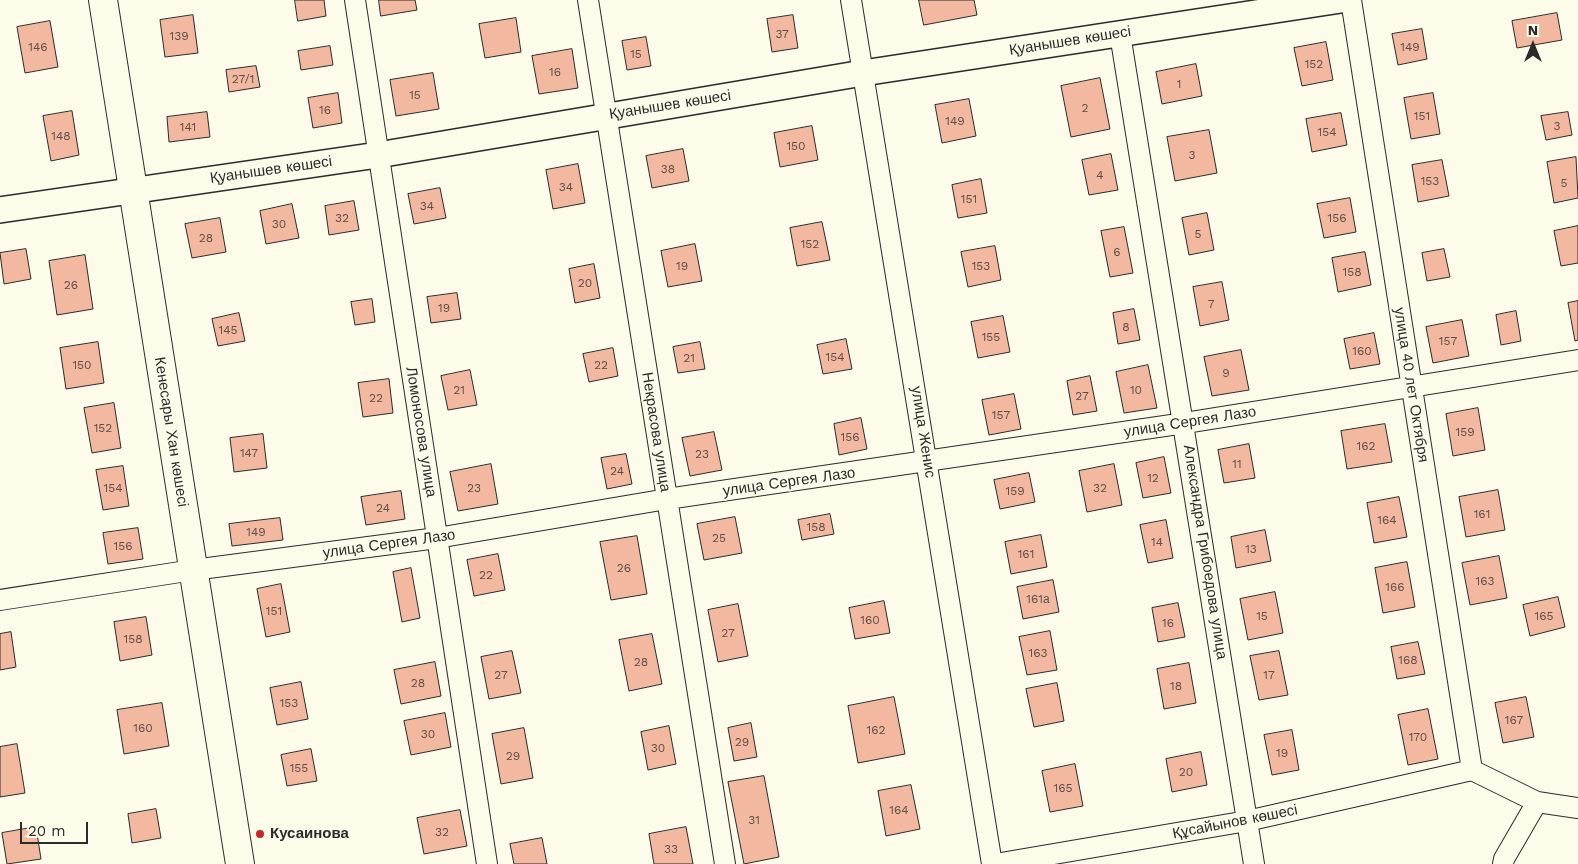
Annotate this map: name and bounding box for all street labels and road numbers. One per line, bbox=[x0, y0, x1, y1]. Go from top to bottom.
street label: Қуанышев көшесі bbox=[1008, 22, 1132, 60]
street label: Қуанышев көшесі bbox=[608, 86, 732, 124]
street label: Қуанышев көшесі bbox=[209, 153, 333, 187]
street label: улица 40 лет Октября bbox=[1390, 306, 1432, 464]
street label: Кенесары Хан көшесі bbox=[150, 356, 192, 508]
street label: Ломоносова улица bbox=[402, 365, 440, 499]
street label: Некрасова улица bbox=[638, 371, 674, 493]
street label: улица Женис bbox=[907, 385, 939, 479]
street label: улица Сергея Лазо bbox=[1123, 403, 1257, 441]
street label: Александра Грибоедова улица bbox=[1179, 443, 1231, 661]
street label: улица Сергея Лазо bbox=[722, 464, 856, 500]
street label: улица Сергея Лазо bbox=[322, 526, 456, 562]
street label: Құсайынов көшесі bbox=[1171, 801, 1299, 843]

